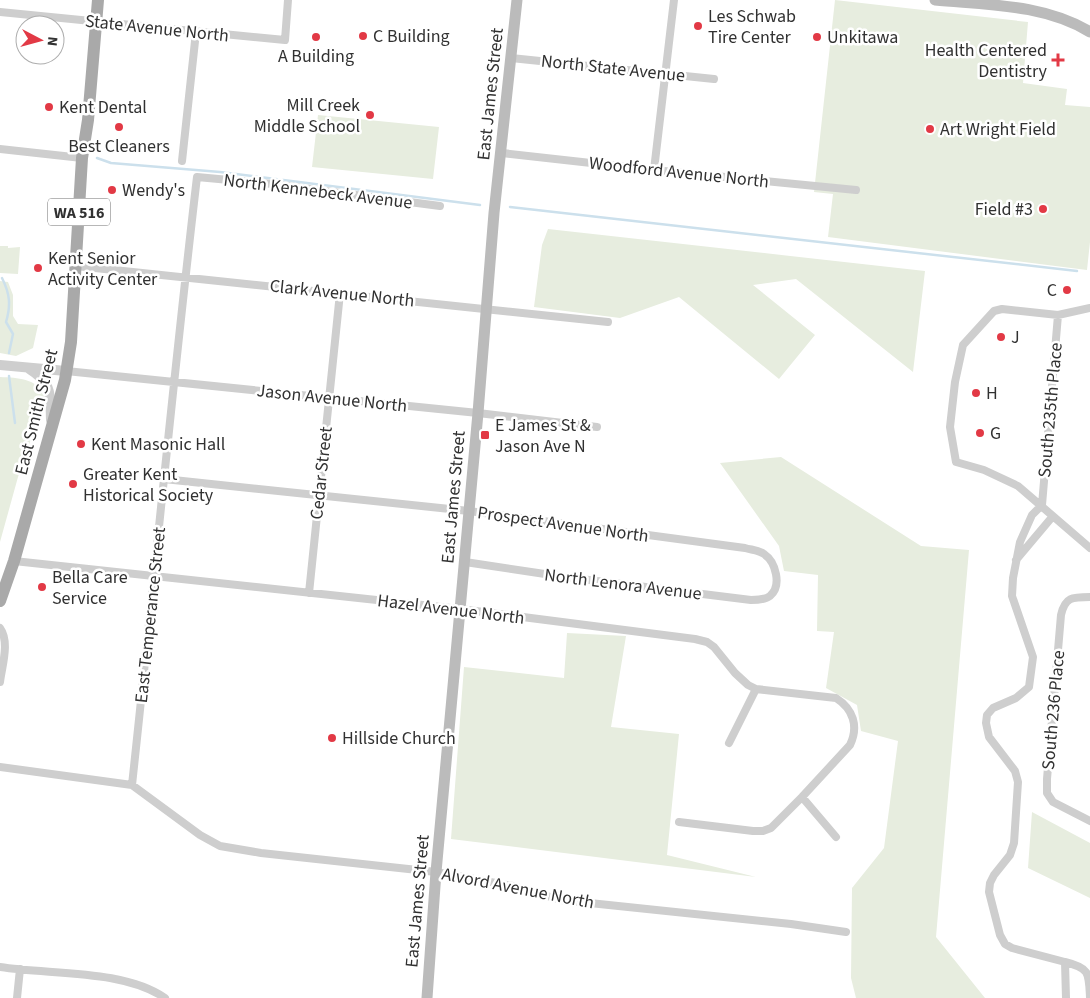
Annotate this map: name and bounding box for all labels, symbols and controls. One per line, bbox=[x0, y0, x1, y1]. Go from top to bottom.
place label: Les Schwab Tire Center bbox=[708, 4, 796, 50]
street label: State Avenue North bbox=[84, 9, 230, 48]
north arrow bbox=[15, 15, 65, 65]
marker: Les Schwab Tire Center bbox=[692, 20, 704, 32]
place label: C Building bbox=[373, 24, 450, 49]
place label: Unkitawa bbox=[827, 25, 898, 50]
street label: East James Street bbox=[471, 27, 510, 162]
marker: C Building bbox=[357, 30, 369, 42]
marker: A Building bbox=[310, 31, 322, 43]
marker: Unkitawa bbox=[811, 31, 823, 43]
text: N bbox=[42, 36, 62, 47]
place label: Health Centered Dentistry bbox=[925, 38, 1048, 84]
place label: A Building bbox=[278, 44, 354, 69]
street label: North State Avenue bbox=[540, 49, 686, 88]
marker: Health Centered Dentistry bbox=[1051, 53, 1065, 67]
place label: Mill Creek Middle School bbox=[254, 93, 360, 139]
place label: Kent Dental bbox=[59, 95, 147, 120]
marker: Kent Dental bbox=[43, 101, 55, 113]
marker: Mill Creek Middle School bbox=[364, 109, 376, 121]
place label: Art Wright Field bbox=[940, 117, 1056, 142]
marker: Best Cleaners bbox=[113, 121, 125, 133]
marker: Art Wright Field bbox=[924, 123, 936, 135]
place label: Best Cleaners bbox=[68, 134, 170, 159]
street label: Woodford Avenue North bbox=[588, 151, 770, 194]
street label: North Kennebeck Avenue bbox=[222, 168, 414, 215]
place label: Wendy's bbox=[122, 178, 185, 203]
marker: Wendy's bbox=[106, 184, 118, 196]
place label: Field #3 bbox=[975, 197, 1033, 222]
road number: WA 516 bbox=[48, 198, 110, 226]
marker: Field #3 bbox=[1037, 203, 1049, 215]
place label: Kent Senior Activity Center bbox=[48, 246, 158, 292]
marker: Kent Senior Activity Center bbox=[32, 262, 44, 274]
street label: Clark Avenue North bbox=[268, 273, 416, 314]
place label: C bbox=[1047, 278, 1057, 303]
marker: C bbox=[1061, 284, 1073, 296]
place label: J bbox=[1011, 325, 1020, 350]
marker: J bbox=[995, 331, 1007, 343]
street label: South 235th Place bbox=[1032, 341, 1069, 479]
street label: East Smith Street bbox=[9, 347, 64, 478]
street label: Jason Avenue North bbox=[256, 378, 408, 419]
place label: H bbox=[986, 381, 998, 406]
marker: H bbox=[970, 387, 982, 399]
place label: E James St & Jason Ave N bbox=[495, 413, 591, 459]
place label: G bbox=[990, 421, 1001, 446]
street label: Cedar Street bbox=[304, 425, 339, 521]
marker: G bbox=[974, 427, 986, 439]
marker: E James St & Jason Ave N bbox=[479, 429, 491, 441]
street label: East James Street bbox=[435, 430, 472, 564]
place label: Kent Masonic Hall bbox=[91, 432, 225, 457]
marker: Kent Masonic Hall bbox=[75, 438, 87, 450]
place label: Greater Kent Historical Society bbox=[83, 462, 214, 508]
marker: Greater Kent Historical Society bbox=[67, 478, 79, 490]
street label: Prospect Avenue North bbox=[476, 500, 650, 549]
street label: East Temperance Street bbox=[129, 526, 172, 704]
street label: North Lenora Avenue bbox=[543, 562, 703, 607]
place label: Bella Care Service bbox=[52, 565, 128, 611]
marker: Bella Care Service bbox=[36, 581, 48, 593]
street label: Hazel Avenue North bbox=[376, 588, 526, 631]
street label: South 236 Place bbox=[1036, 649, 1071, 771]
place label: Hillside Church bbox=[342, 726, 456, 751]
marker: Hillside Church bbox=[326, 732, 338, 744]
street label: East James Street bbox=[399, 834, 436, 968]
street label: Alvord Avenue North bbox=[440, 861, 596, 916]

